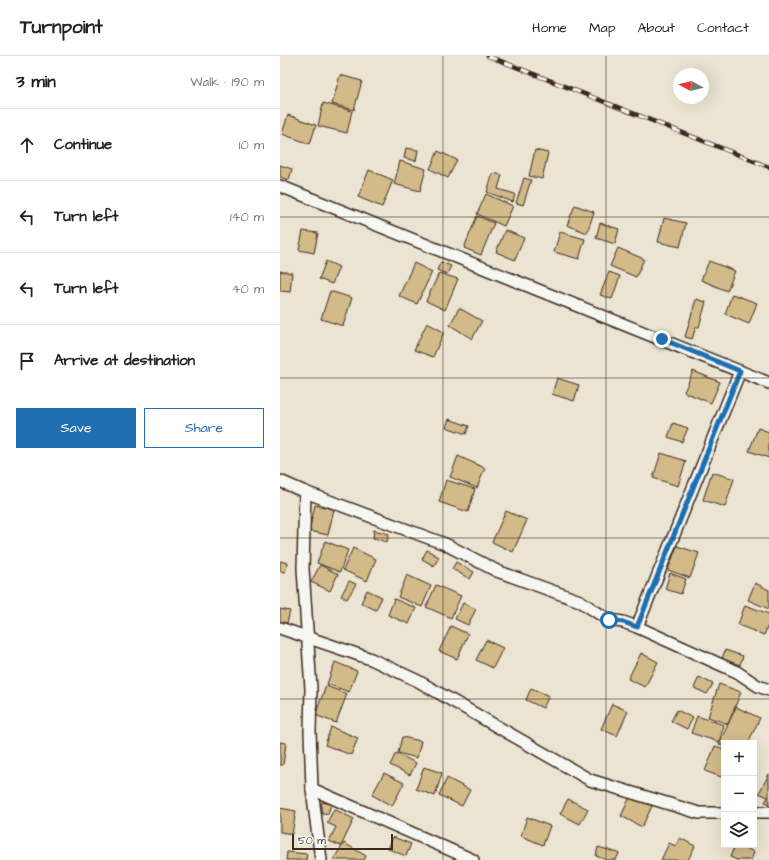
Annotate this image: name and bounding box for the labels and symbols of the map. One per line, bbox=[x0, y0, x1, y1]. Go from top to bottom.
north arrow bbox=[673, 68, 709, 104]
route end bbox=[653, 330, 671, 348]
route start bbox=[600, 611, 618, 629]
scale bar bbox=[292, 832, 393, 851]

